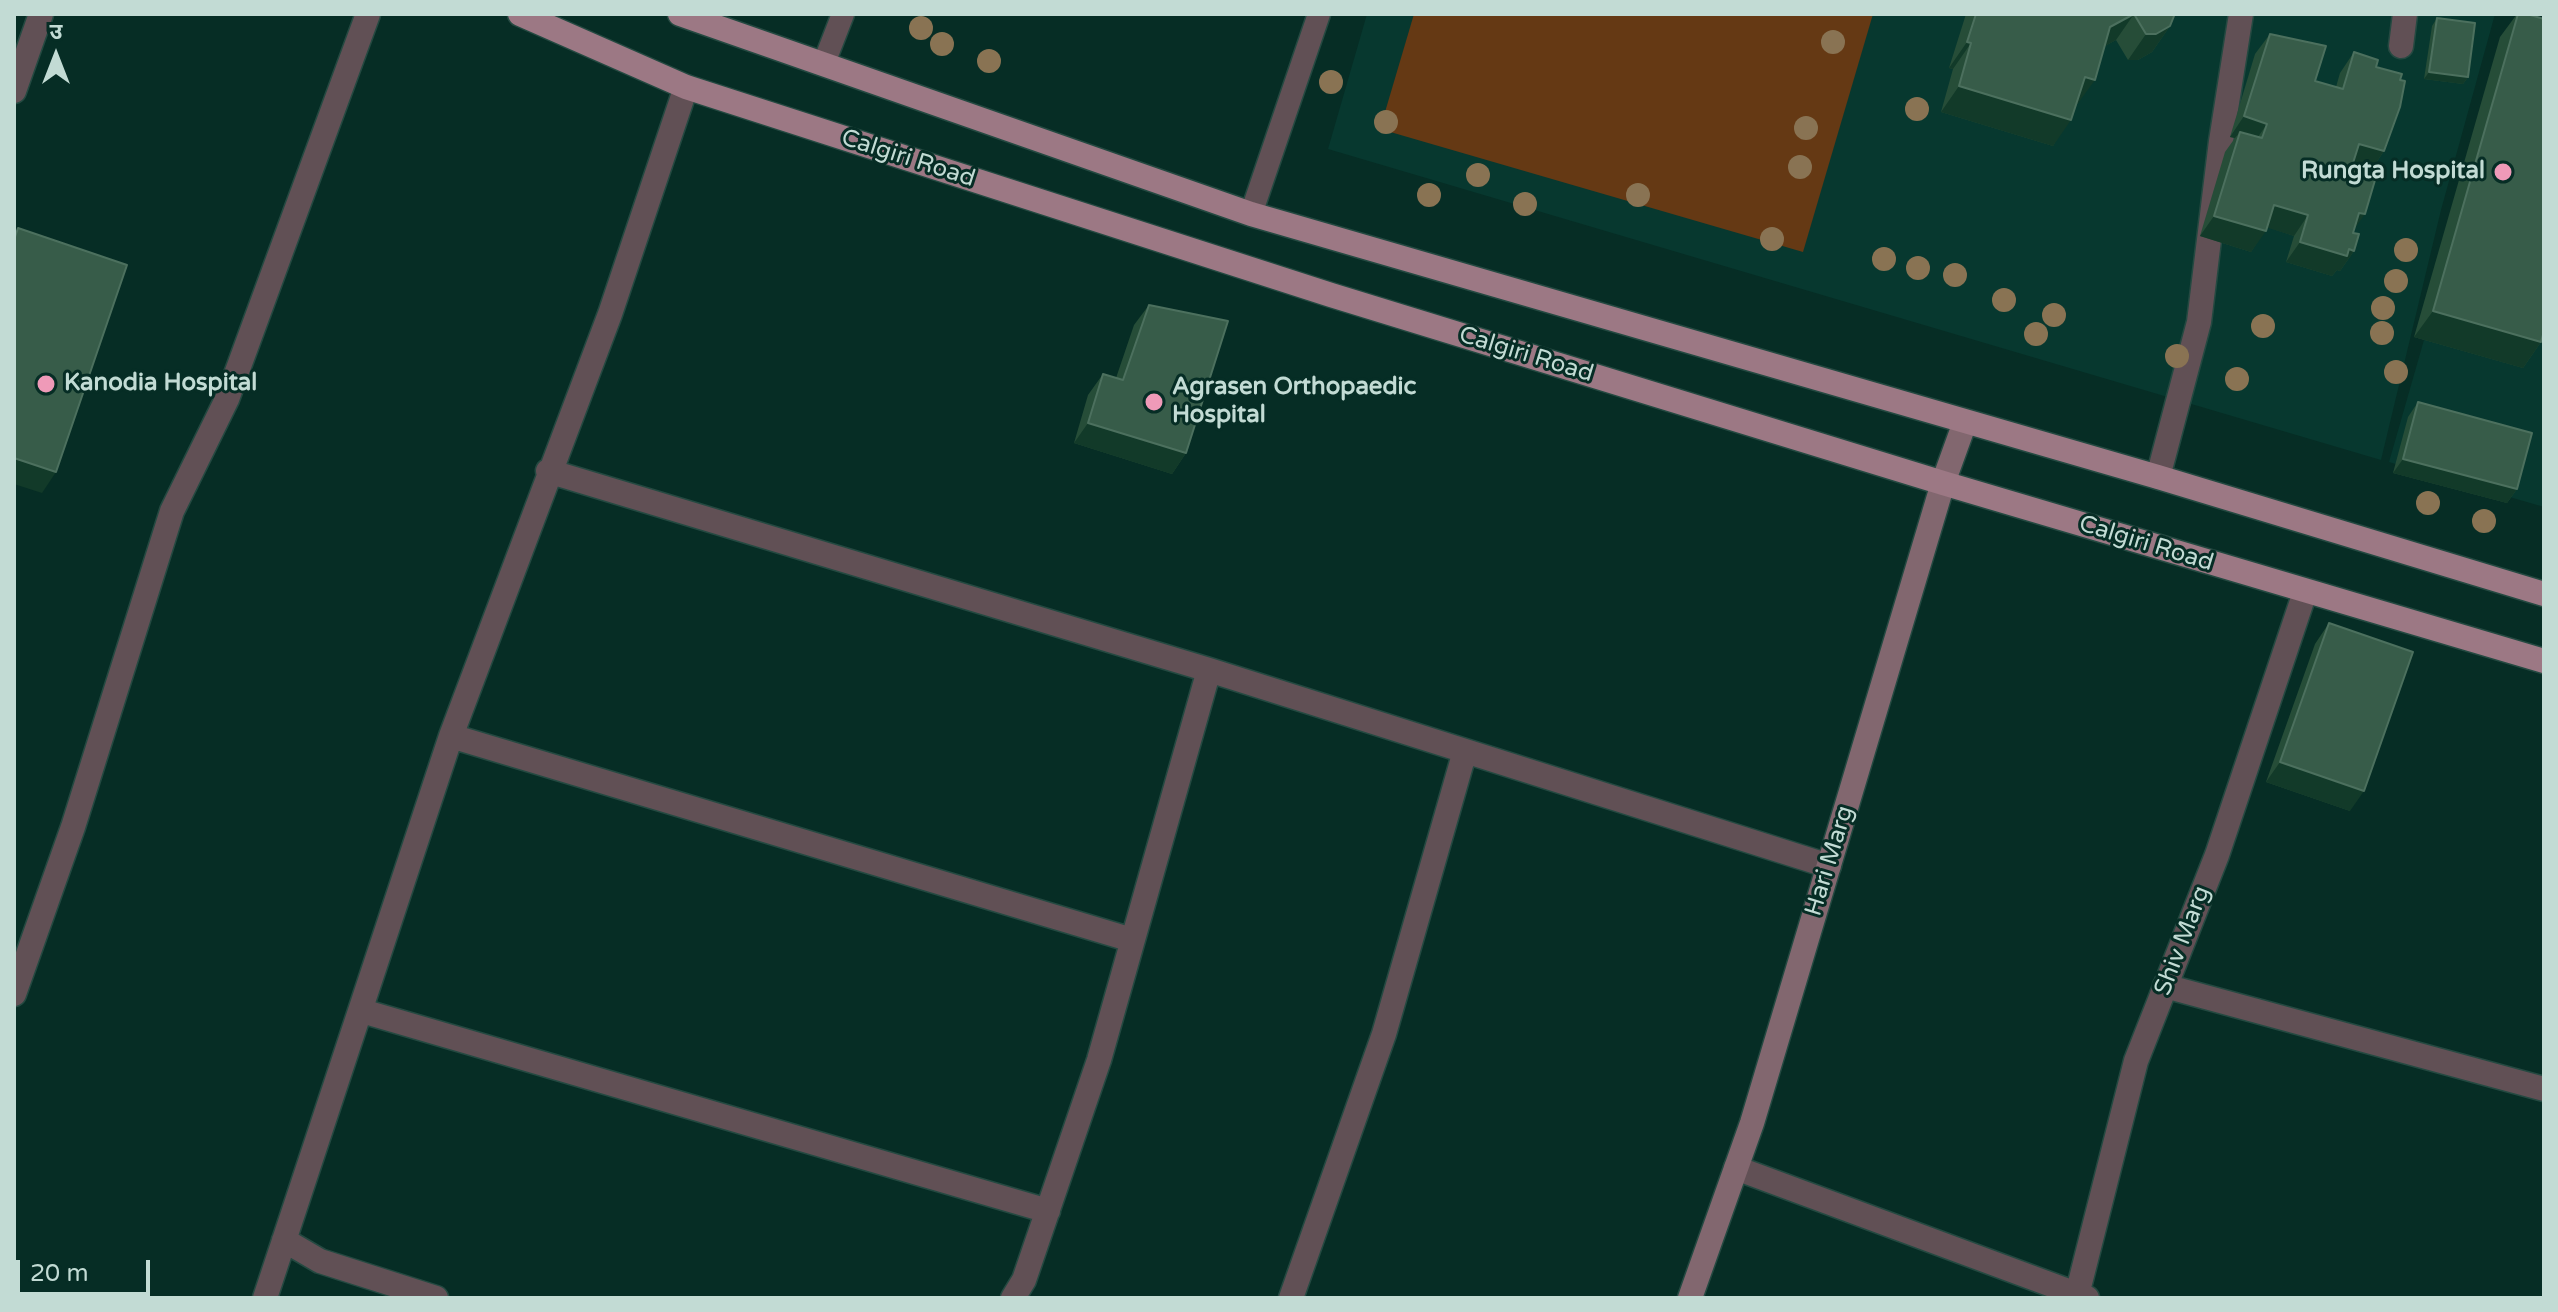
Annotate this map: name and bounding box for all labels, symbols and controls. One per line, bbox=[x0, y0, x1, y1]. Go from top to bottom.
north arrow bbox=[16, 16, 96, 96]
text: उ bbox=[50, 19, 62, 45]
street label: Calgiri Road bbox=[837, 124, 979, 194]
place label: Rungta Hospital bbox=[2301, 158, 2485, 186]
marker: Rungta Hospital bbox=[2492, 161, 2514, 183]
street label: Calgiri Road bbox=[1455, 321, 1597, 389]
place label: Kanodia Hospital bbox=[64, 370, 257, 398]
marker: Kanodia Hospital bbox=[35, 373, 57, 395]
place label: Agrasen Orthopaedic Hospital bbox=[1172, 374, 1416, 430]
marker: Agrasen Orthopaedic Hospital bbox=[1143, 391, 1165, 413]
street label: Calgiri Road bbox=[2075, 510, 2217, 578]
street label: Hari Marg bbox=[1800, 802, 1860, 920]
street label: Shiv Marg bbox=[2149, 882, 2217, 1000]
scale bar bbox=[20, 1244, 154, 1294]
text: 20 m bbox=[30, 1259, 88, 1288]

